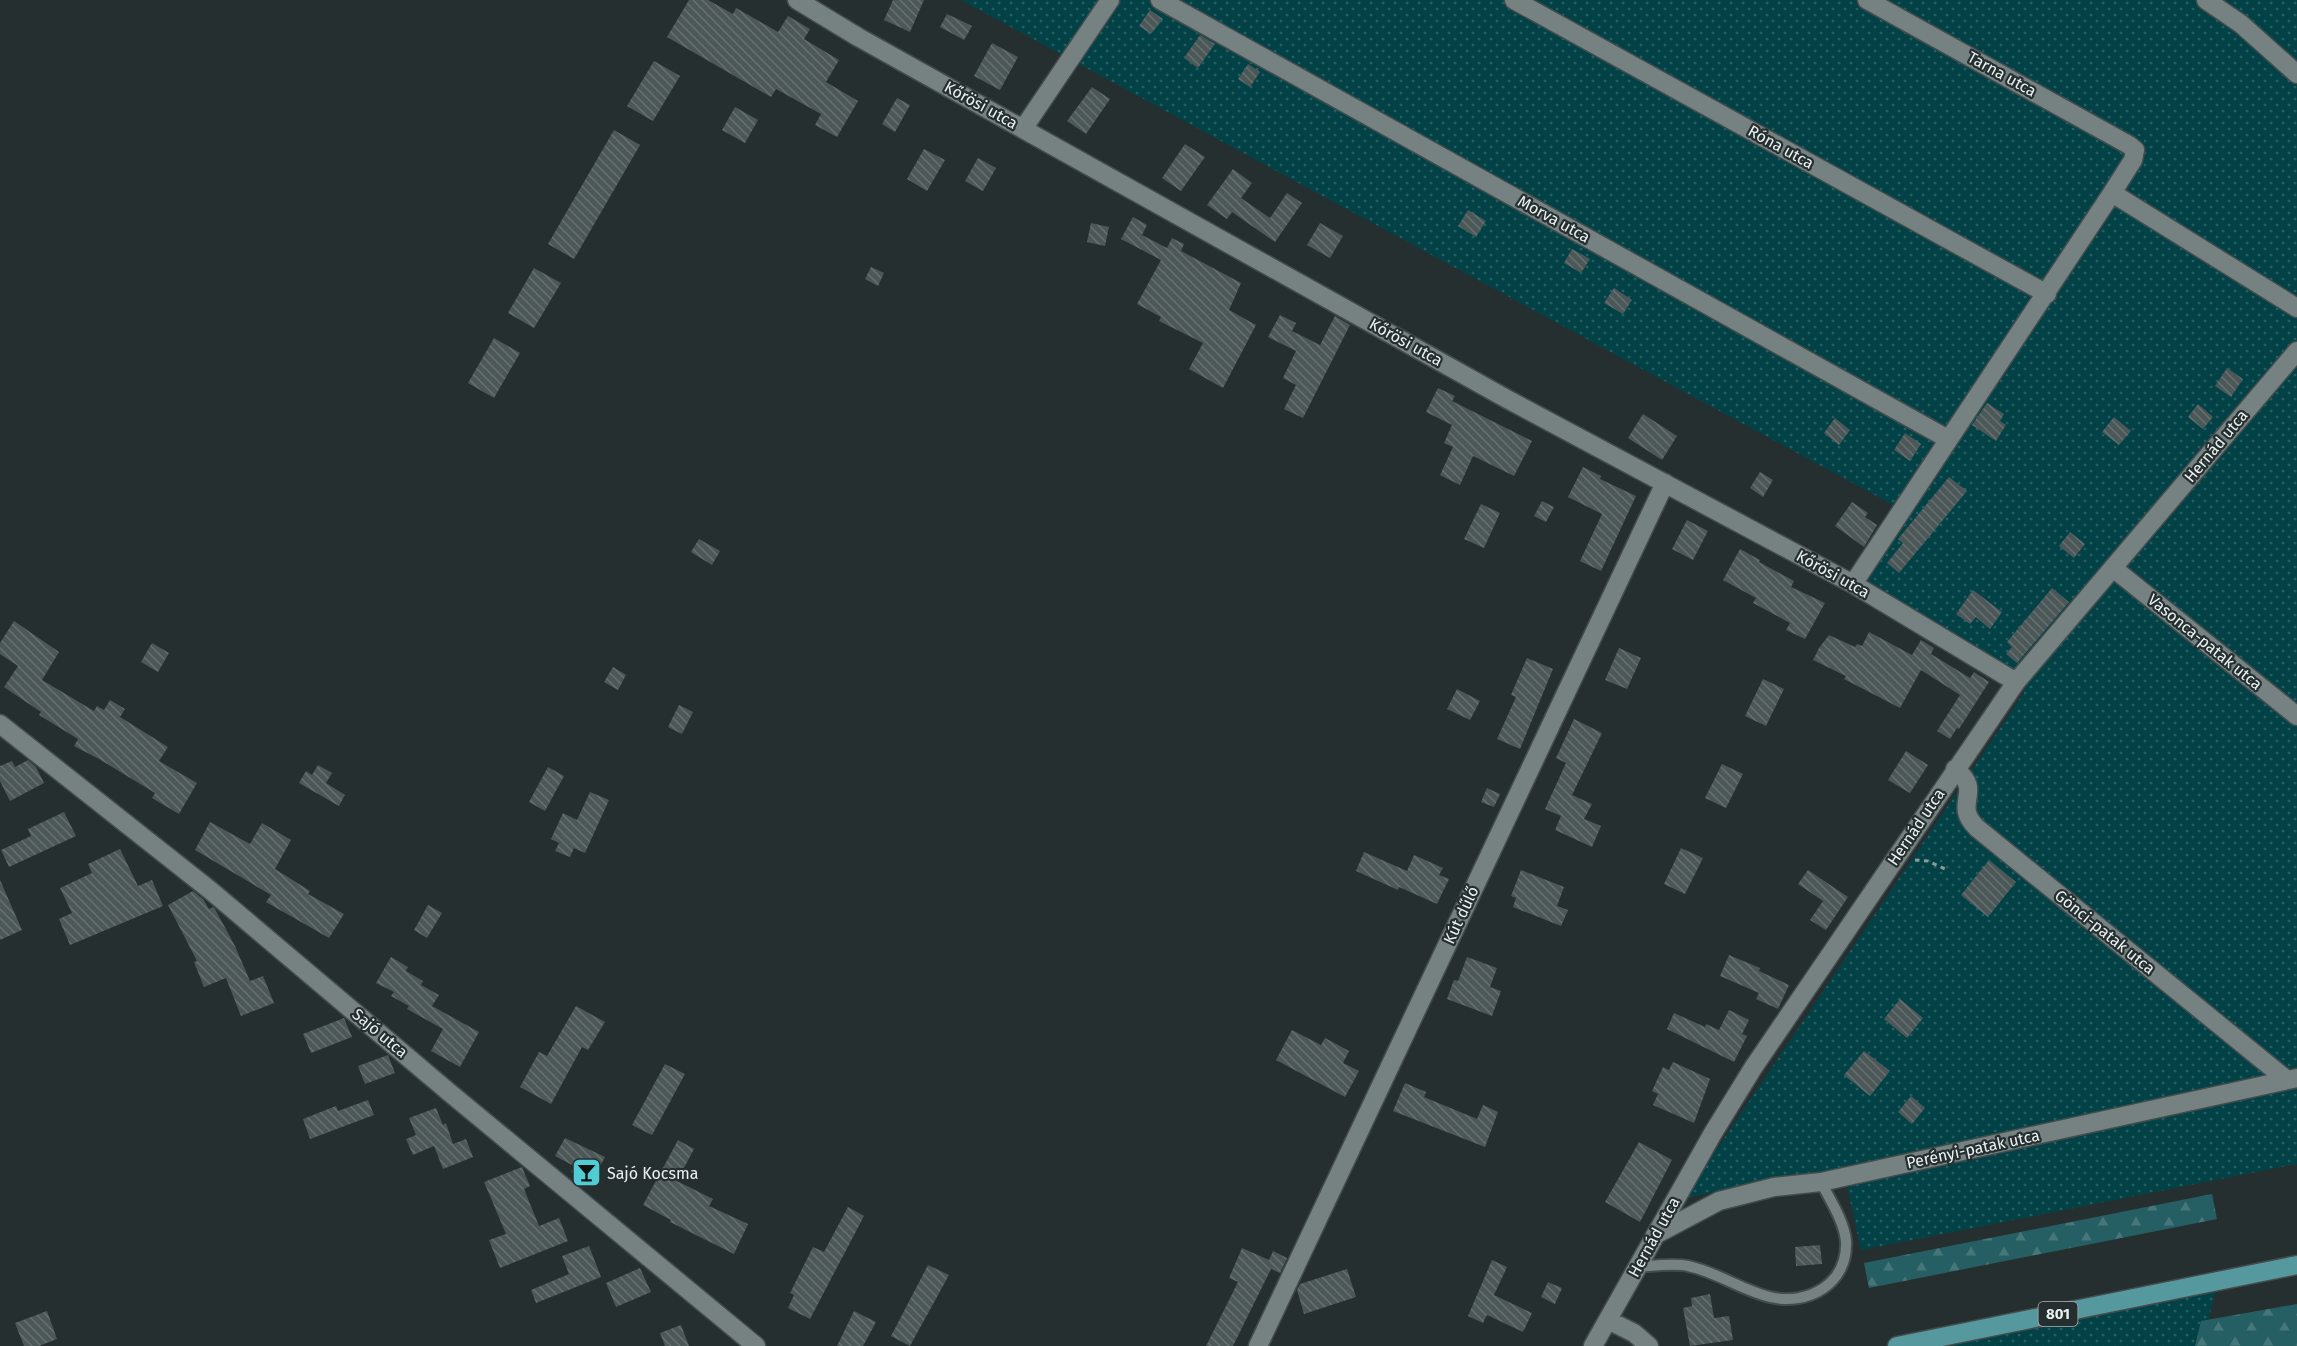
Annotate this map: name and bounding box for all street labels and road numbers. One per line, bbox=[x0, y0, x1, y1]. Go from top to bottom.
street label: Tarna utca bbox=[1964, 47, 2040, 101]
street label: Kőrösi utca bbox=[941, 77, 1021, 133]
street label: Róna utca bbox=[1745, 121, 1817, 173]
street label: Morva utca bbox=[1515, 191, 1593, 247]
street label: Kőrösi utca bbox=[1366, 314, 1446, 370]
street label: Hernád utca bbox=[2180, 406, 2252, 486]
street label: Kőrösi utca bbox=[1793, 546, 1873, 602]
street label: Vasonca-patak utca bbox=[2144, 590, 2266, 694]
street label: Hernád utca bbox=[1883, 785, 1949, 869]
street label: Kút dűlő bbox=[1439, 883, 1483, 947]
street label: Gönci-patak utca bbox=[2051, 886, 2159, 978]
street label: Sajó utca bbox=[348, 1004, 412, 1062]
street label: Perényi-patak utca bbox=[1905, 1126, 2041, 1172]
street label: Hernád utca bbox=[1624, 1194, 1684, 1280]
road number: 801 bbox=[2038, 1302, 2078, 1326]

